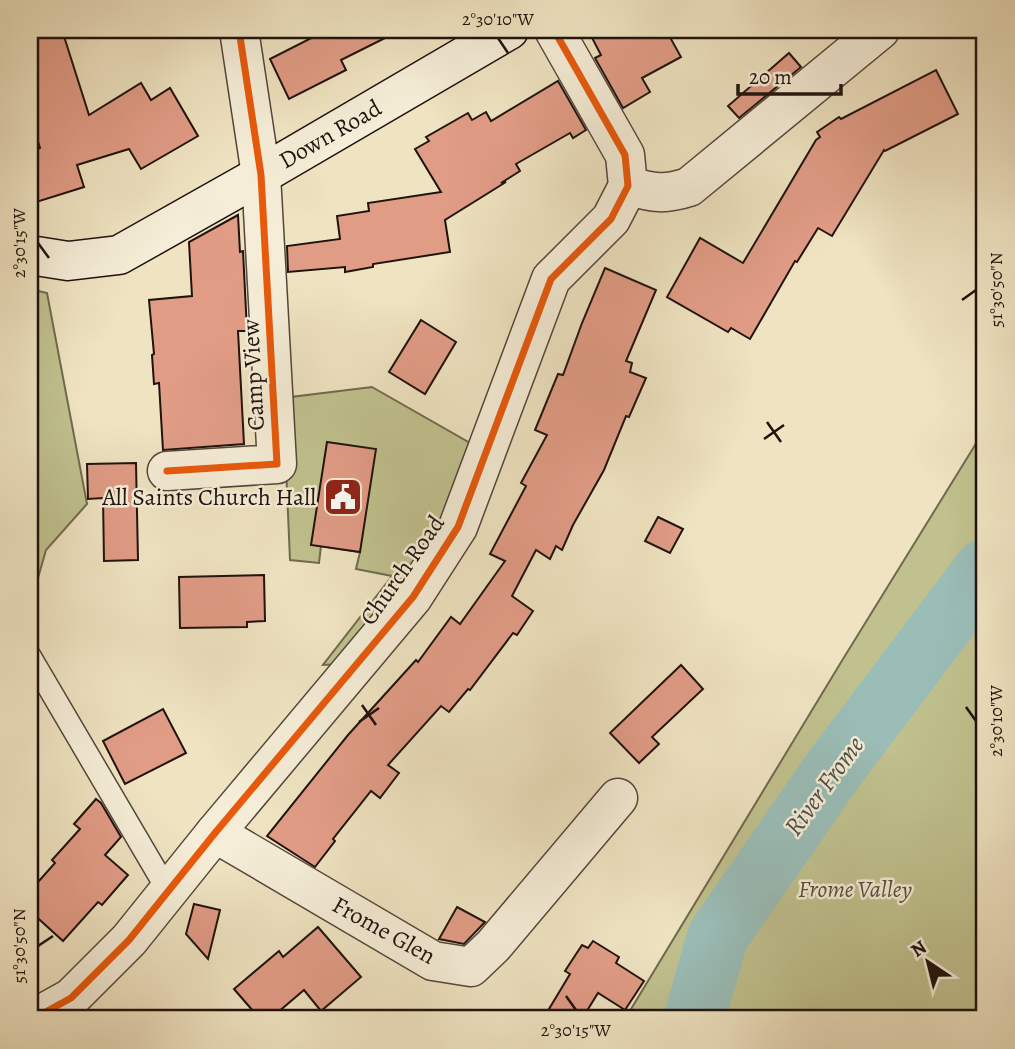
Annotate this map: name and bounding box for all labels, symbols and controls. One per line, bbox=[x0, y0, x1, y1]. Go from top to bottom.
text: 2°30'10"W bbox=[462, 7, 534, 31]
scale bar bbox=[738, 52, 842, 96]
text: 20 m bbox=[749, 63, 792, 91]
street label: Down Road bbox=[273, 92, 387, 176]
text: 2°30'15"W bbox=[7, 208, 31, 278]
text: 51°30'50"N bbox=[984, 252, 1008, 328]
street label: Camp View bbox=[234, 318, 272, 432]
public building icon: All Saints Church Hall bbox=[322, 476, 364, 518]
place label: All Saints Church Hall bbox=[101, 481, 316, 513]
street label: Church Road bbox=[352, 509, 452, 631]
text: 2°30'10"W bbox=[984, 685, 1008, 757]
water label: River Frome bbox=[776, 729, 872, 843]
park label: Frome Valley bbox=[798, 873, 912, 905]
street label: Frome Glen bbox=[327, 888, 441, 972]
text: 51°30'50"N bbox=[7, 908, 31, 984]
north arrow bbox=[892, 926, 962, 996]
text: N bbox=[906, 934, 932, 964]
text: 2°30'15"W bbox=[541, 1018, 611, 1042]

